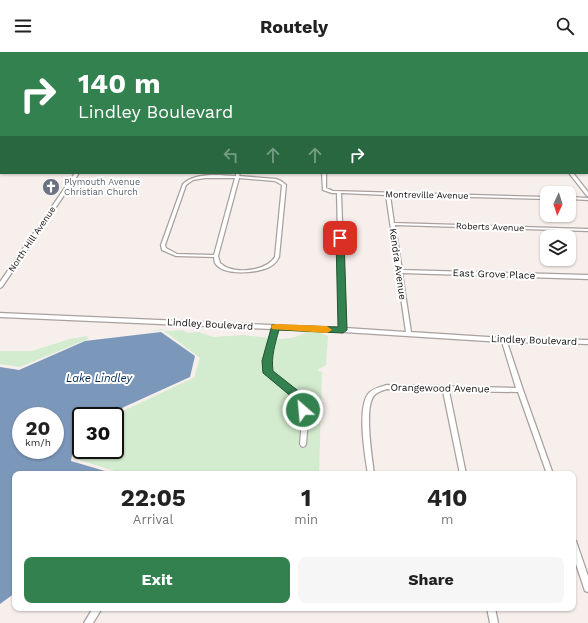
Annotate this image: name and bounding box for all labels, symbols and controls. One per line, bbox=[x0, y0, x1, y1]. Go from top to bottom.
icon: menu bbox=[12, 15, 34, 37]
icon: search bbox=[554, 15, 576, 37]
text: Routely bbox=[260, 16, 328, 37]
text: 140 m bbox=[78, 67, 161, 100]
icon: right bbox=[12, 68, 64, 120]
text: Lindley Boulevard bbox=[78, 101, 233, 122]
icon: left bbox=[220, 144, 242, 166]
icon: ahead bbox=[262, 144, 284, 166]
icon: ahead bbox=[304, 144, 326, 166]
icon: right bbox=[346, 144, 368, 166]
church icon: Plymouth Avenue Christian Church bbox=[41, 177, 61, 197]
place label: Plymouth Avenue Christian Church bbox=[64, 177, 140, 197]
north arrow bbox=[540, 186, 576, 222]
map controls bbox=[540, 186, 576, 266]
street label: Montreville Avenue bbox=[385, 189, 469, 201]
street label: North Hill Avenue bbox=[6, 204, 58, 274]
pin bbox=[323, 221, 357, 255]
street label: Roberts Avenue bbox=[456, 221, 524, 233]
icon: arrive bbox=[329, 227, 351, 249]
street label: Kendra Avenue bbox=[388, 228, 408, 301]
button: layers bbox=[540, 230, 576, 266]
street label: East Grove Place bbox=[453, 267, 536, 281]
street label: Lindley Boulevard bbox=[167, 316, 253, 332]
street label: Lindley Boulevard bbox=[491, 333, 577, 347]
water label: Lake Lindley bbox=[66, 372, 134, 385]
street label: Orangewood Avenue bbox=[390, 382, 490, 394]
position arrow bbox=[282, 389, 324, 431]
speed limit sign: 30 bbox=[72, 407, 124, 459]
text: 20 bbox=[26, 416, 50, 440]
text: km/h bbox=[25, 437, 51, 448]
text: 22:05 bbox=[121, 484, 186, 512]
text: 1 bbox=[301, 484, 311, 512]
text: 410 bbox=[427, 484, 467, 512]
text: Arrival bbox=[133, 512, 173, 527]
text: min bbox=[294, 512, 318, 527]
text: m bbox=[441, 512, 453, 527]
button: Exit bbox=[24, 557, 290, 603]
button: Share bbox=[298, 557, 564, 603]

